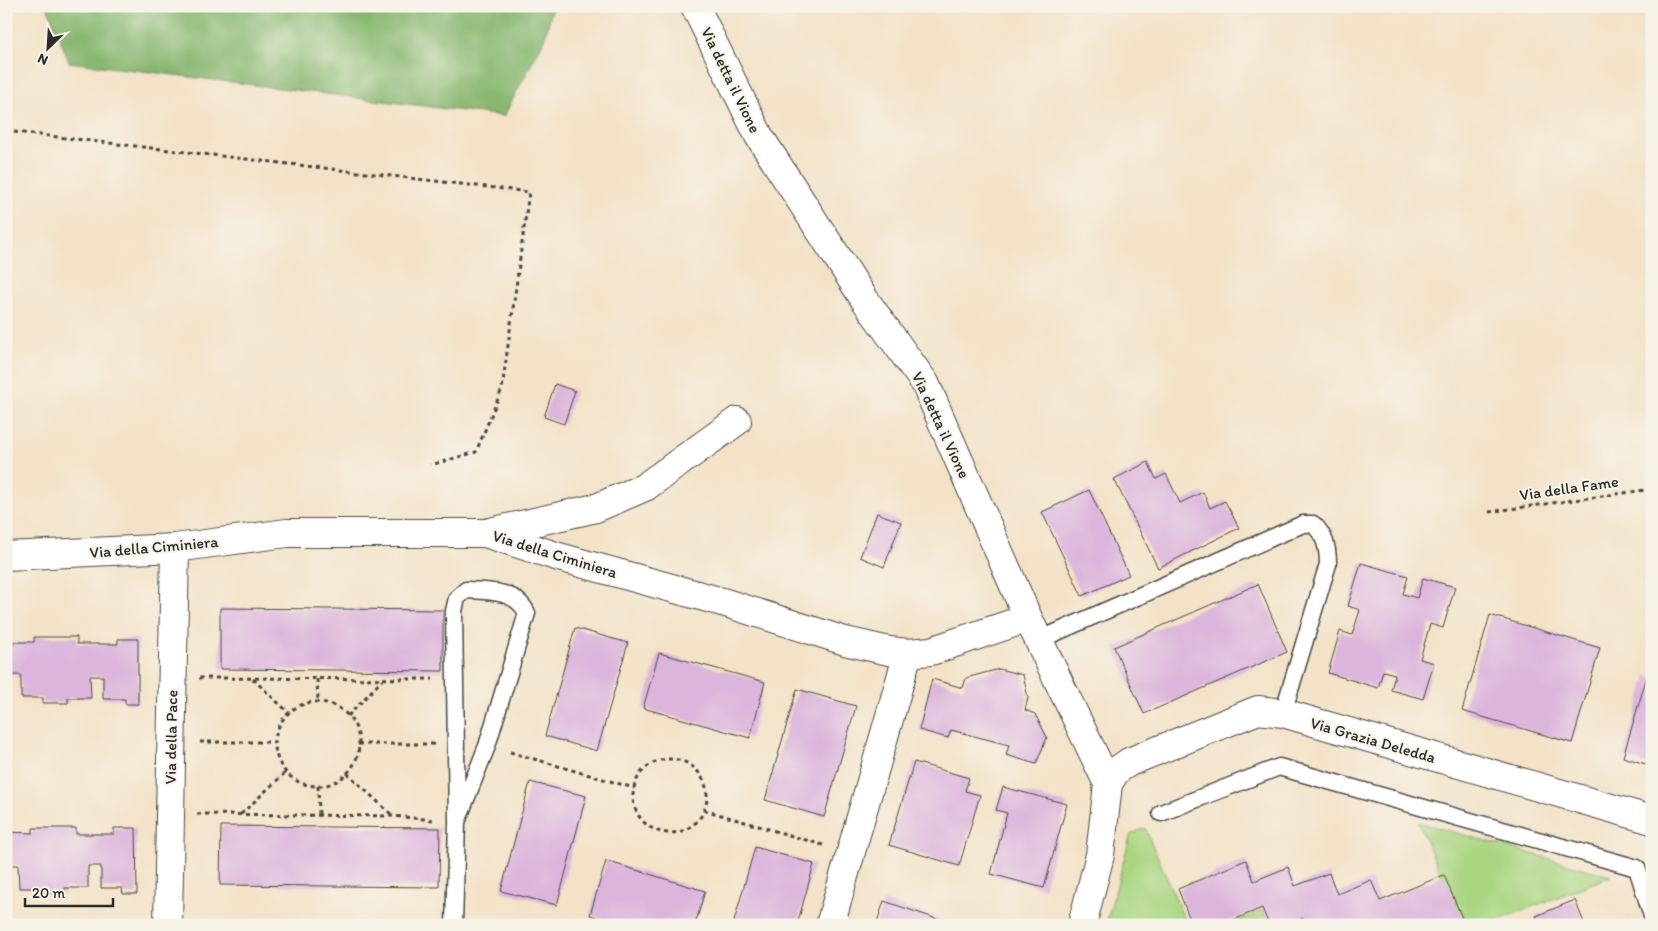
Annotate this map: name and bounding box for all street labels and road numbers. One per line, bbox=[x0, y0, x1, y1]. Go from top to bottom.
street label: Via detta il Vione bbox=[697, 24, 765, 136]
street label: Via detta il Vione bbox=[908, 369, 974, 481]
street label: Via della Fame bbox=[1518, 472, 1620, 504]
street label: Via della Ciminiera bbox=[490, 526, 620, 582]
street label: Via della Ciminiera bbox=[89, 532, 220, 562]
street label: Via della Pace bbox=[161, 689, 181, 785]
street label: Via Grazia Deledda bbox=[1308, 713, 1438, 767]

